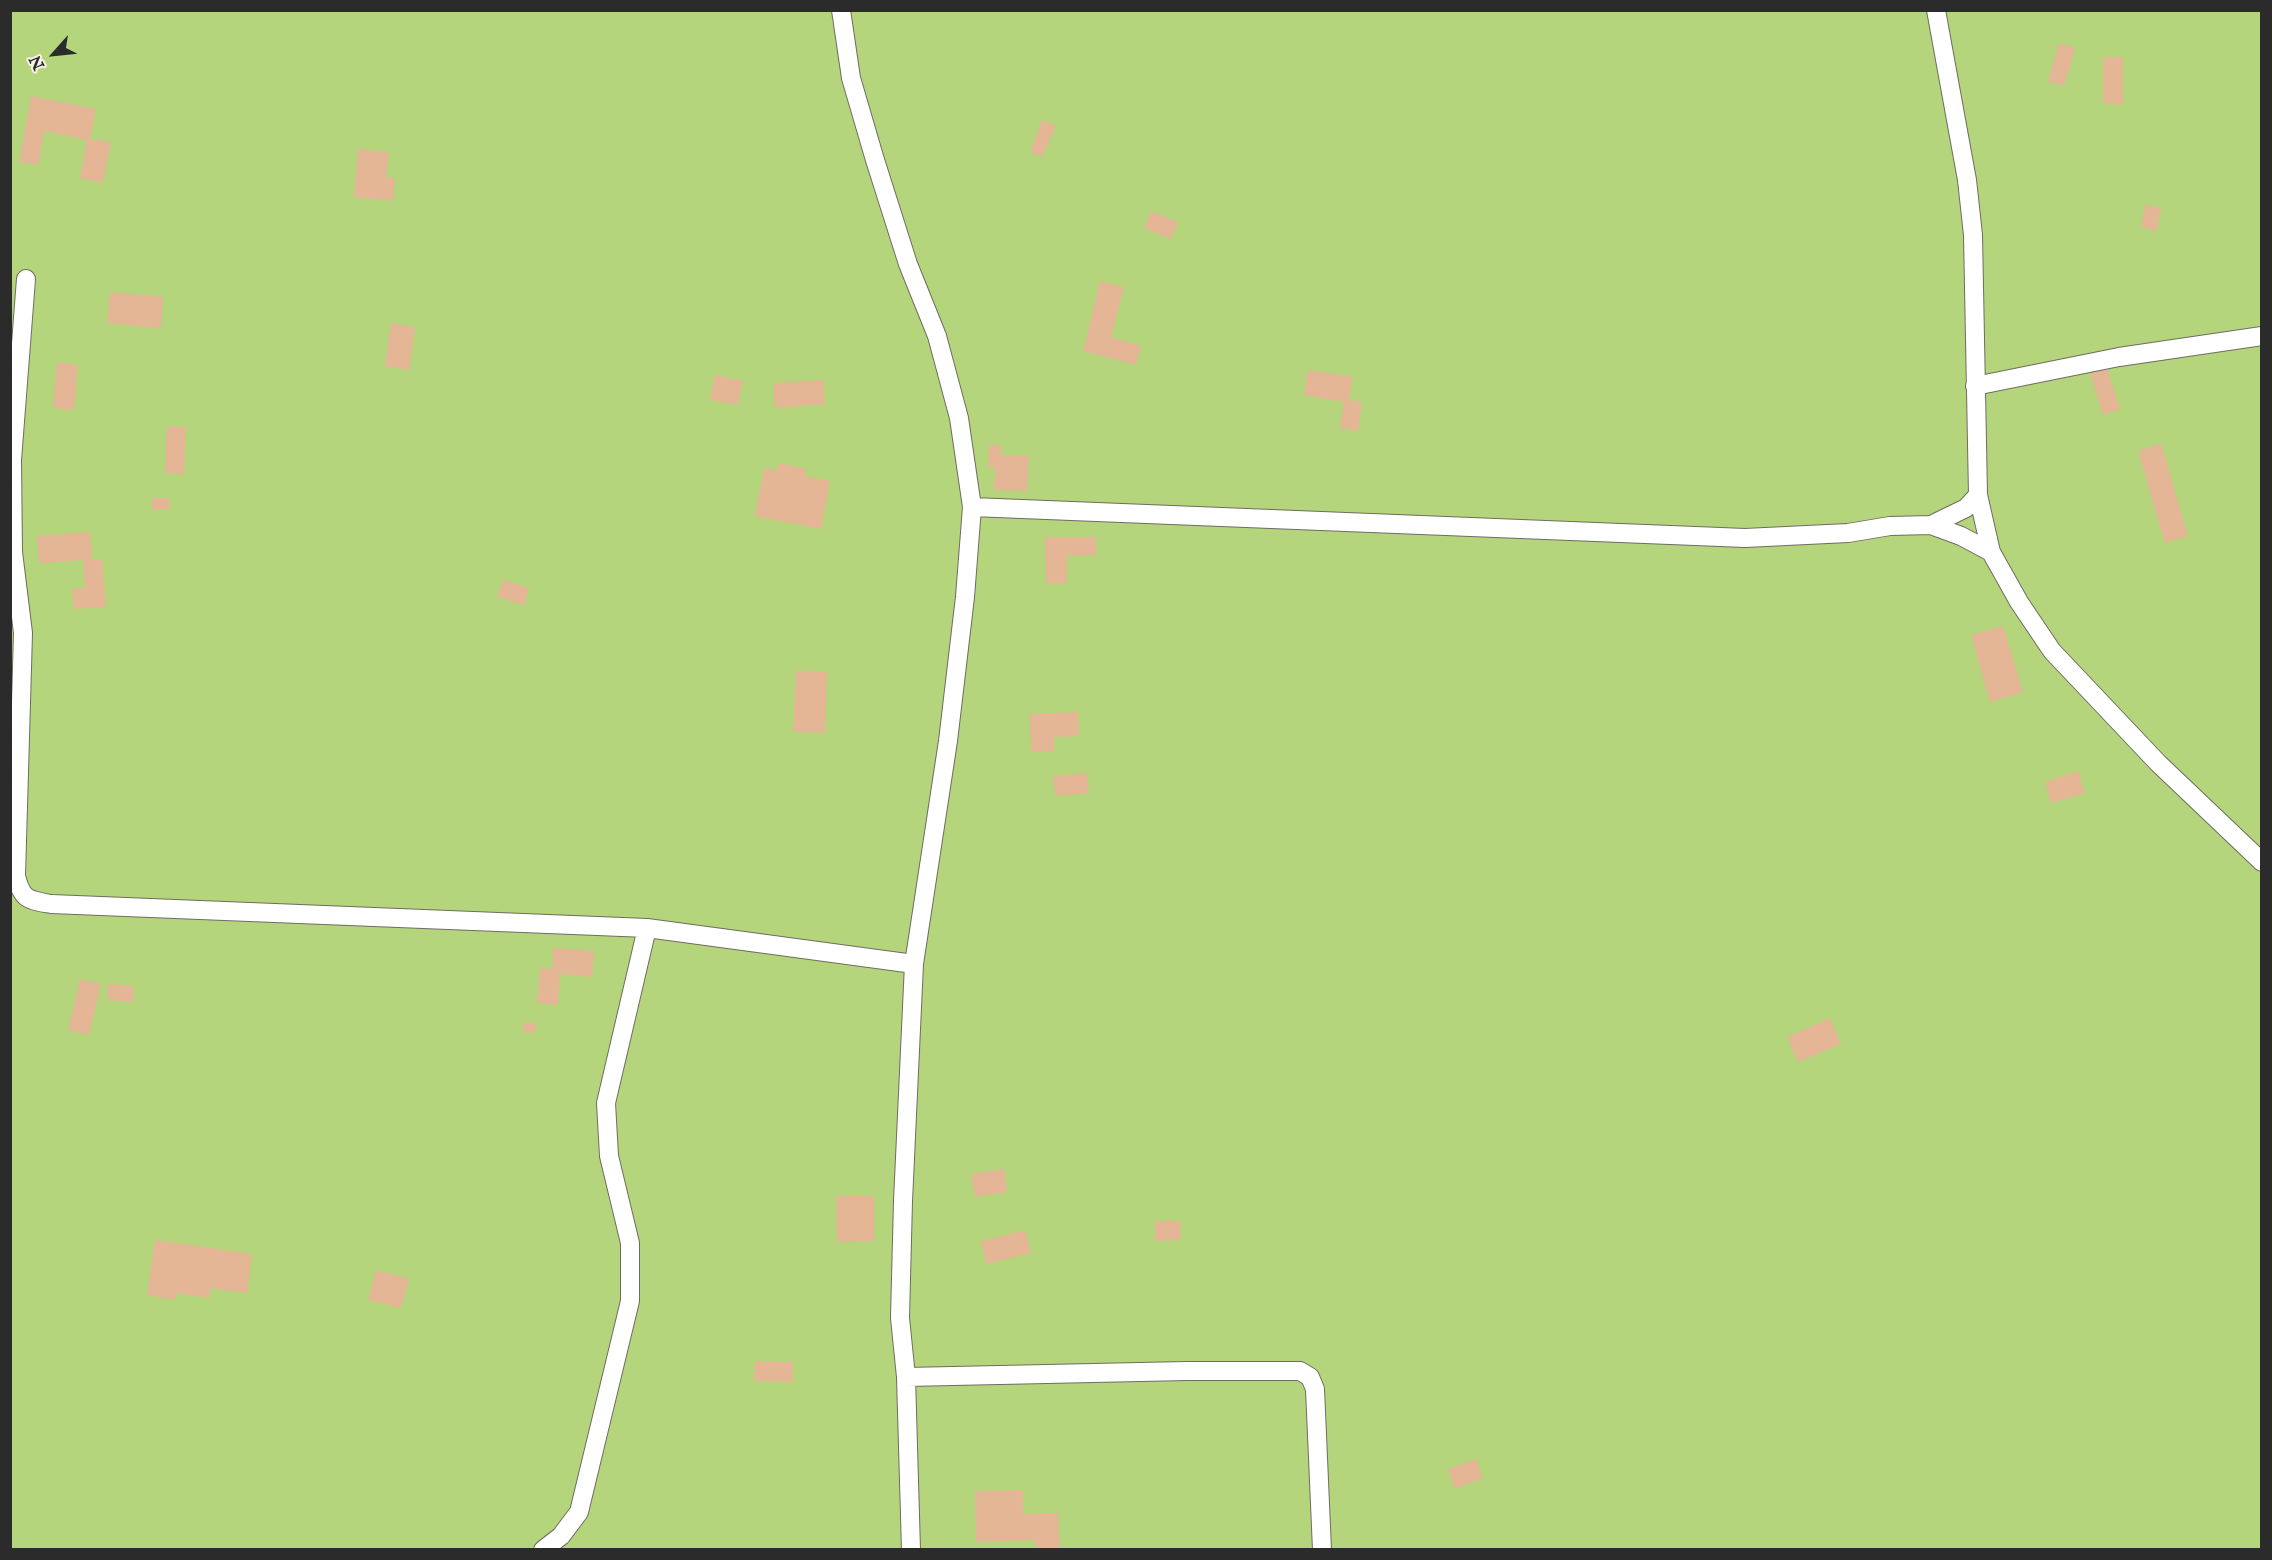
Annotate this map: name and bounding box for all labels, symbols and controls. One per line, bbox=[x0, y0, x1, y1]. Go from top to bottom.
north arrow bbox=[24, 24, 84, 84]
text: N bbox=[26, 51, 50, 73]

